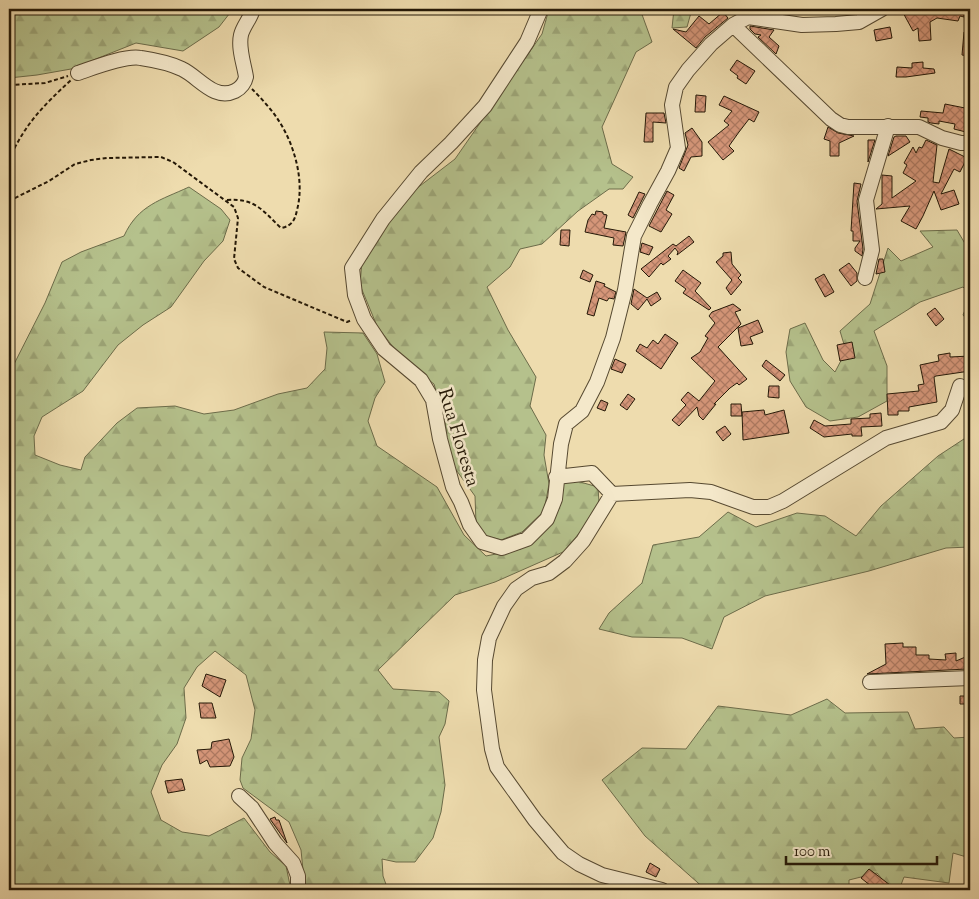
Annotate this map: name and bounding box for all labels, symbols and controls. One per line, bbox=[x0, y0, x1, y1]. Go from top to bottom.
street label: Rua Floresta bbox=[430, 385, 485, 490]
scale bar bbox=[786, 834, 938, 866]
text: 100 m bbox=[794, 842, 831, 863]

